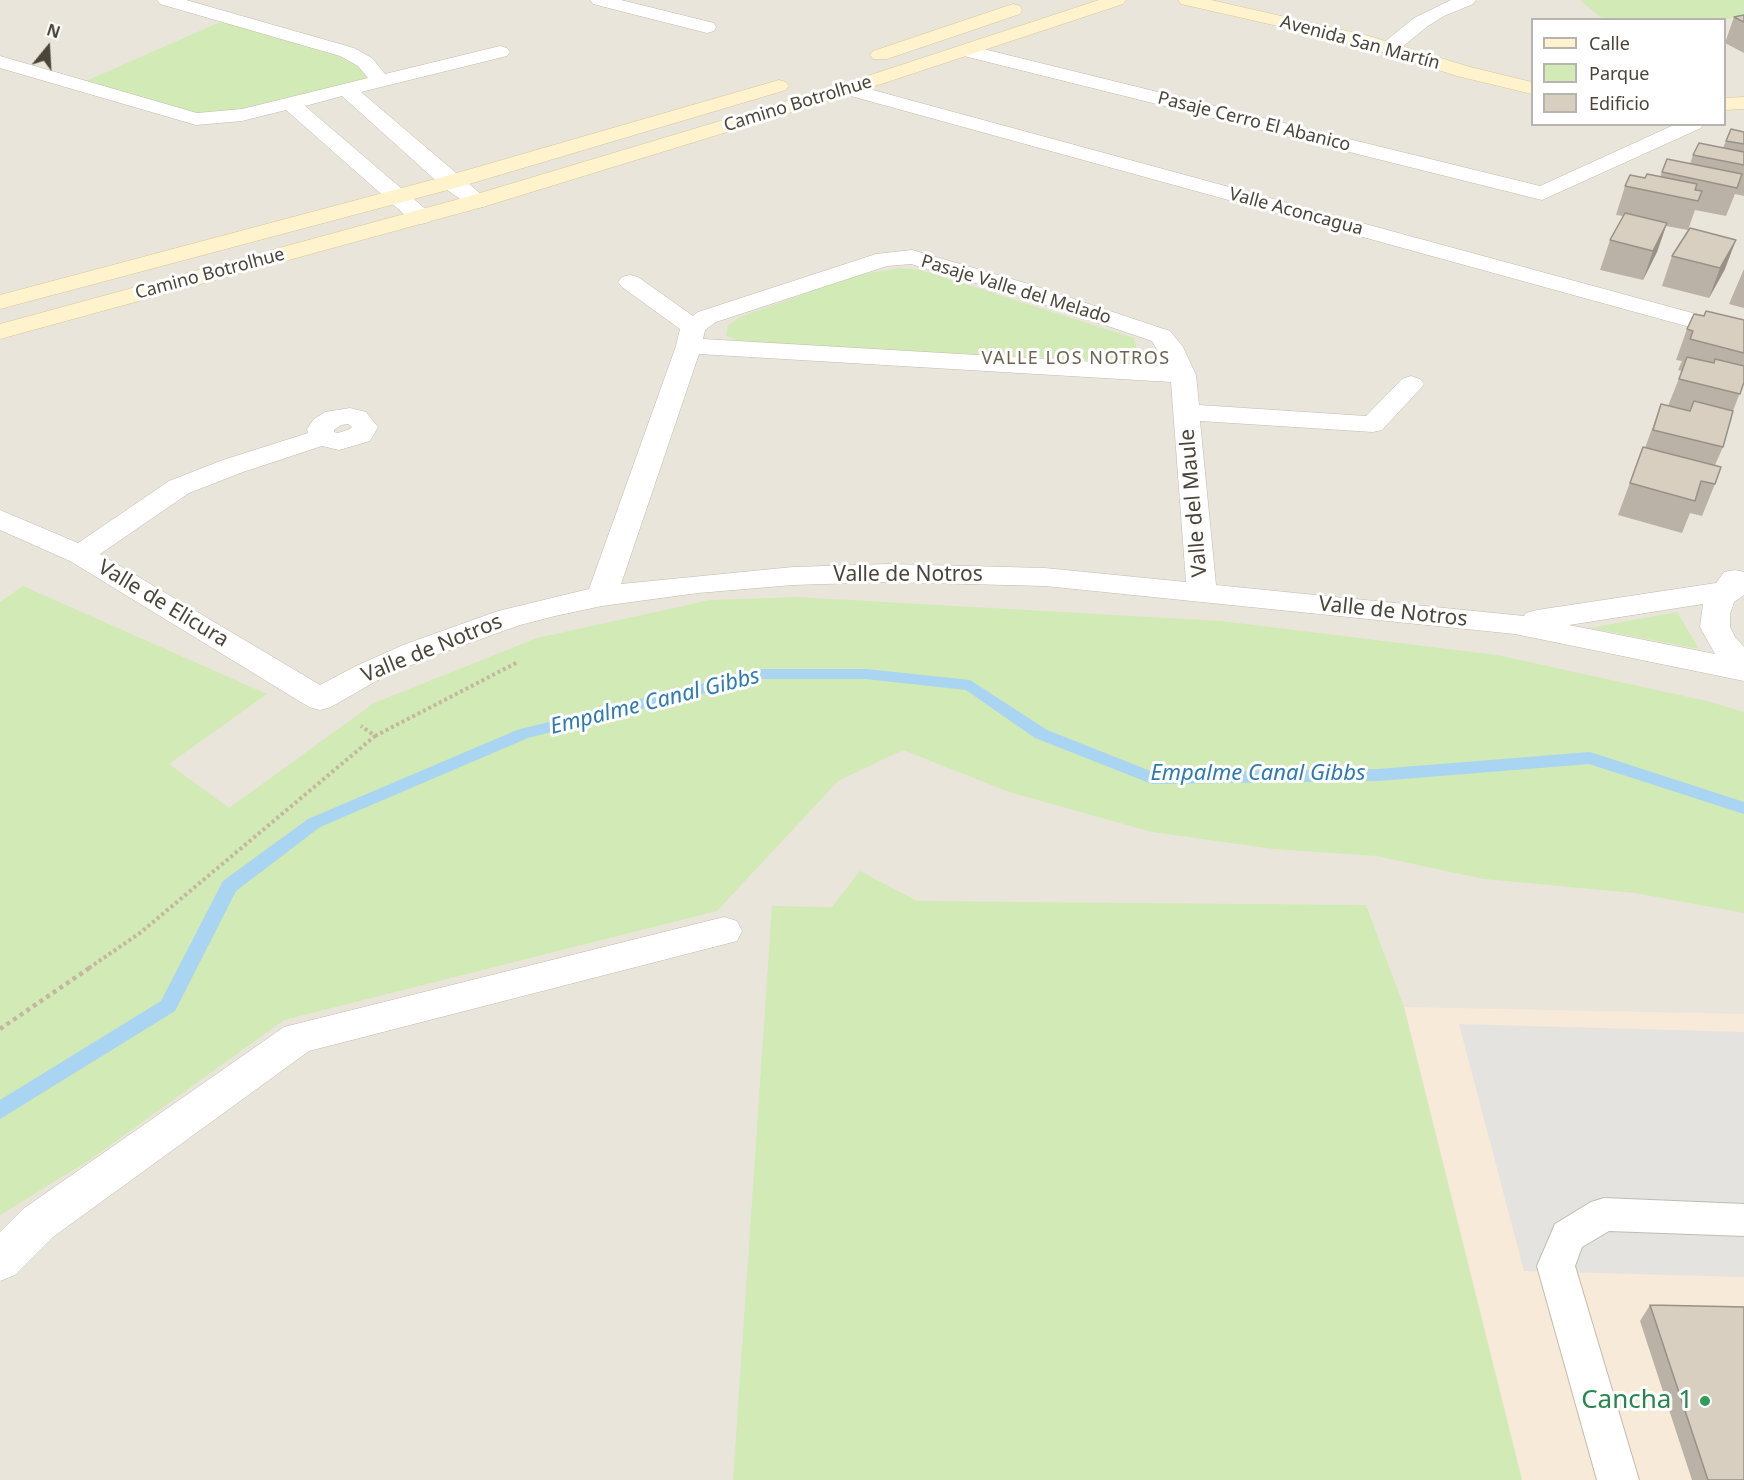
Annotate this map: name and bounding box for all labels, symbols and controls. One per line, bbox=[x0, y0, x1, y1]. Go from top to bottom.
street label: Avenida San Martín bbox=[1278, 11, 1442, 75]
north arrow bbox=[18, 18, 78, 78]
text: N bbox=[44, 18, 63, 43]
legend bbox=[1531, 18, 1726, 126]
text: Calle bbox=[1589, 31, 1630, 55]
text: Parque bbox=[1589, 61, 1649, 85]
street label: Camino Botrolhue bbox=[721, 71, 875, 137]
street label: Pasaje Cerro El Abanico bbox=[1155, 88, 1353, 156]
text: Edificio bbox=[1589, 91, 1650, 115]
street label: Valle Aconcagua bbox=[1227, 184, 1365, 240]
street label: Camino Botrolhue bbox=[133, 244, 287, 304]
street label: Pasaje Valle del Melado bbox=[918, 251, 1114, 329]
district label: VALLE LOS NOTROS bbox=[981, 348, 1171, 370]
street label: Valle del Maule bbox=[1175, 428, 1213, 578]
street label: Valle de Elicura bbox=[93, 555, 233, 653]
street label: Valle de Notros bbox=[833, 562, 983, 588]
street label: Valle de Notros bbox=[1317, 592, 1469, 632]
street label: Valle de Notros bbox=[358, 609, 506, 689]
water label: Empalme Canal Gibbs bbox=[547, 663, 763, 741]
water label: Empalme Canal Gibbs bbox=[1150, 761, 1366, 787]
place label: Cancha 1 bbox=[1581, 1385, 1693, 1417]
marker: Cancha 1 bbox=[1698, 1394, 1712, 1408]

